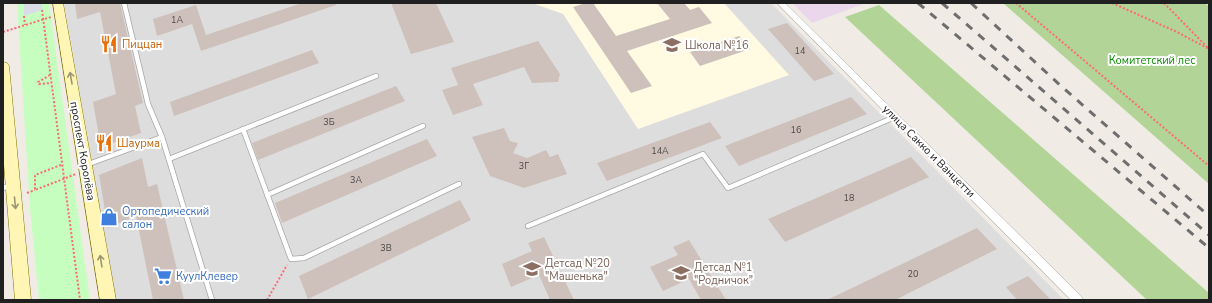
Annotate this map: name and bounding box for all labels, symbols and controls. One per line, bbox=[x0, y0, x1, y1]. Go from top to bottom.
house number: 1А bbox=[171, 14, 183, 26]
restaurant icon: Пиццан bbox=[99, 34, 119, 54]
school or university icon: Школа №16 bbox=[662, 35, 682, 55]
place label: Пиццан bbox=[122, 37, 162, 52]
place label: Школа №16 bbox=[685, 38, 749, 53]
house number: 14 bbox=[795, 45, 806, 57]
park label: Комитетский лес bbox=[1109, 53, 1195, 68]
one-way arrow bbox=[67, 72, 75, 85]
street label: проспект Королёва bbox=[66, 100, 99, 202]
street label: улица Сакко и Ванцетти bbox=[879, 102, 978, 201]
house number: 3Б bbox=[323, 116, 335, 128]
house number: 16 bbox=[791, 124, 801, 136]
restaurant icon: Шаурма bbox=[94, 133, 114, 153]
place label: Шаурма bbox=[117, 136, 160, 151]
house number: 14А bbox=[651, 145, 669, 157]
house number: 3Г bbox=[519, 160, 529, 172]
house number: 3А bbox=[350, 174, 362, 186]
house number: 18 bbox=[844, 192, 854, 204]
one-way arrow bbox=[11, 196, 18, 209]
place label: Ортопедический салон bbox=[122, 204, 209, 232]
shop icon: Ортопедический салон bbox=[99, 207, 119, 227]
house number: 3В bbox=[380, 242, 392, 254]
one-way arrow bbox=[97, 255, 105, 268]
place label: Детсад №20 "Машенька" bbox=[545, 256, 610, 284]
school or university icon: Детсад №20 "Машенька" bbox=[522, 259, 542, 279]
place label: Детсад №1 "Родничок" bbox=[694, 260, 753, 288]
school or university icon: Детсад №1 "Родничок" bbox=[671, 263, 691, 283]
supermarket icon: КуулКлевер bbox=[153, 266, 173, 286]
house number: 20 bbox=[908, 268, 918, 280]
place label: КуулКлевер bbox=[176, 269, 238, 284]

